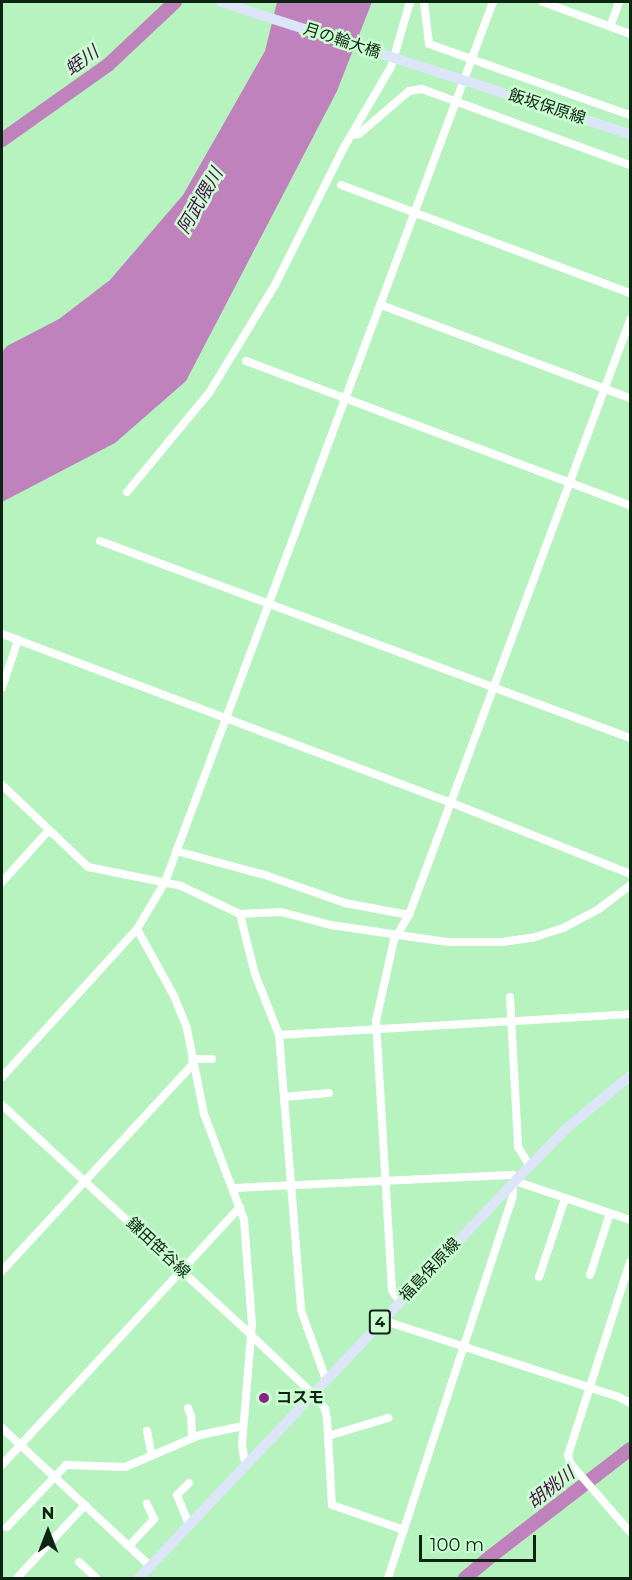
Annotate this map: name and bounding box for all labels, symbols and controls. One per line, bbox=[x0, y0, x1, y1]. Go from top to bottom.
street label: 月の輪大橋 bbox=[301, 20, 383, 62]
water label: 蛭川 bbox=[61, 42, 103, 80]
street label: 飯坂保原線 bbox=[506, 86, 588, 128]
water label: 阿武隈川 bbox=[173, 164, 227, 238]
street label: 鎌田笹谷線 bbox=[122, 1214, 194, 1282]
street label: 福島保原線 bbox=[396, 1234, 464, 1306]
road number: 4 bbox=[368, 1310, 392, 1334]
place label: コスモ bbox=[276, 1388, 324, 1408]
marker: コスモ bbox=[257, 1391, 271, 1405]
water label: 胡桃川 bbox=[523, 1463, 579, 1513]
north arrow bbox=[18, 1502, 78, 1562]
text: N bbox=[42, 1504, 54, 1523]
scale bar bbox=[422, 1523, 539, 1561]
text: 100 m bbox=[430, 1534, 484, 1556]

